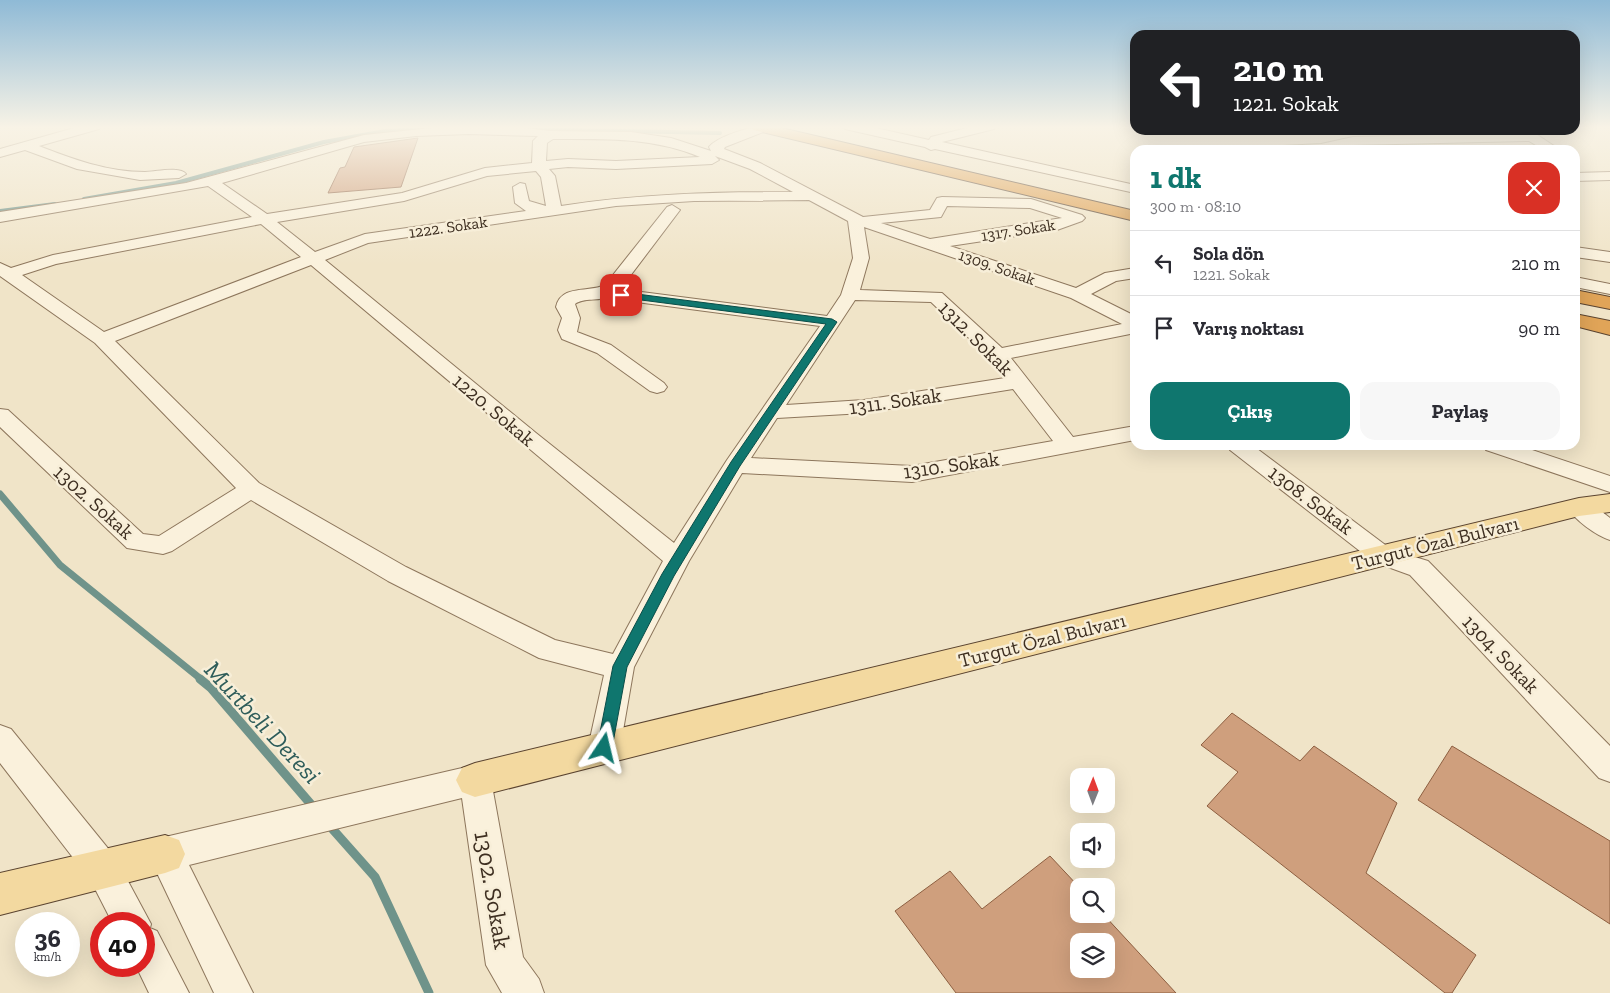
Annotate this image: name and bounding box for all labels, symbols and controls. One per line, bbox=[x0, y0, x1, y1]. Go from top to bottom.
text: 210 m bbox=[1233, 48, 1323, 90]
icon: left bbox=[1150, 50, 1215, 115]
text: 1221. Sokak bbox=[1233, 90, 1339, 117]
text: 1 dk bbox=[1150, 160, 1201, 196]
button: close bbox=[1508, 162, 1560, 214]
text: 300 m · 08:10 bbox=[1150, 197, 1241, 216]
street label: 1222. Sokak bbox=[408, 212, 489, 242]
street label: 1317. Sokak bbox=[980, 215, 1057, 245]
text: Sola dön bbox=[1193, 242, 1264, 265]
street label: 1309. Sokak bbox=[956, 245, 1038, 289]
icon: left bbox=[1150, 249, 1178, 277]
text: 210 m bbox=[1511, 252, 1560, 275]
text: 1221. Sokak bbox=[1193, 265, 1270, 284]
pin bbox=[600, 274, 642, 316]
icon: arrive bbox=[607, 281, 635, 309]
street label: 1312. Sokak bbox=[934, 296, 1019, 381]
icon: arrive bbox=[1150, 314, 1178, 342]
text: Varış noktası bbox=[1193, 317, 1304, 340]
text: 90 m bbox=[1518, 317, 1560, 340]
street label: 1220. Sokak bbox=[448, 369, 540, 452]
button: Çıkış bbox=[1150, 382, 1350, 440]
button: Paylaş bbox=[1360, 382, 1560, 440]
street label: 1311. Sokak bbox=[847, 383, 943, 419]
street label: 1310. Sokak bbox=[902, 446, 1001, 484]
street label: 1302. Sokak bbox=[49, 460, 139, 545]
street label: 1308. Sokak bbox=[1264, 460, 1359, 540]
street label: Turgut Özal Bulvarı bbox=[1349, 510, 1522, 575]
street label: Turgut Özal Bulvarı bbox=[956, 607, 1129, 672]
street label: 1304. Sokak bbox=[1458, 610, 1545, 699]
water label: Murtbeli Deresi bbox=[199, 654, 327, 790]
position arrow bbox=[577, 721, 629, 773]
north arrow bbox=[1070, 768, 1115, 812]
map controls bbox=[1070, 768, 1115, 978]
button: sound bbox=[1070, 823, 1115, 868]
street label: 1302. Sokak bbox=[468, 829, 518, 952]
button: search bbox=[1070, 878, 1115, 923]
speed limit sign: 40 bbox=[90, 912, 155, 977]
text: 36 bbox=[34, 923, 61, 953]
button: layers bbox=[1070, 933, 1115, 978]
text: km/h bbox=[34, 950, 61, 964]

